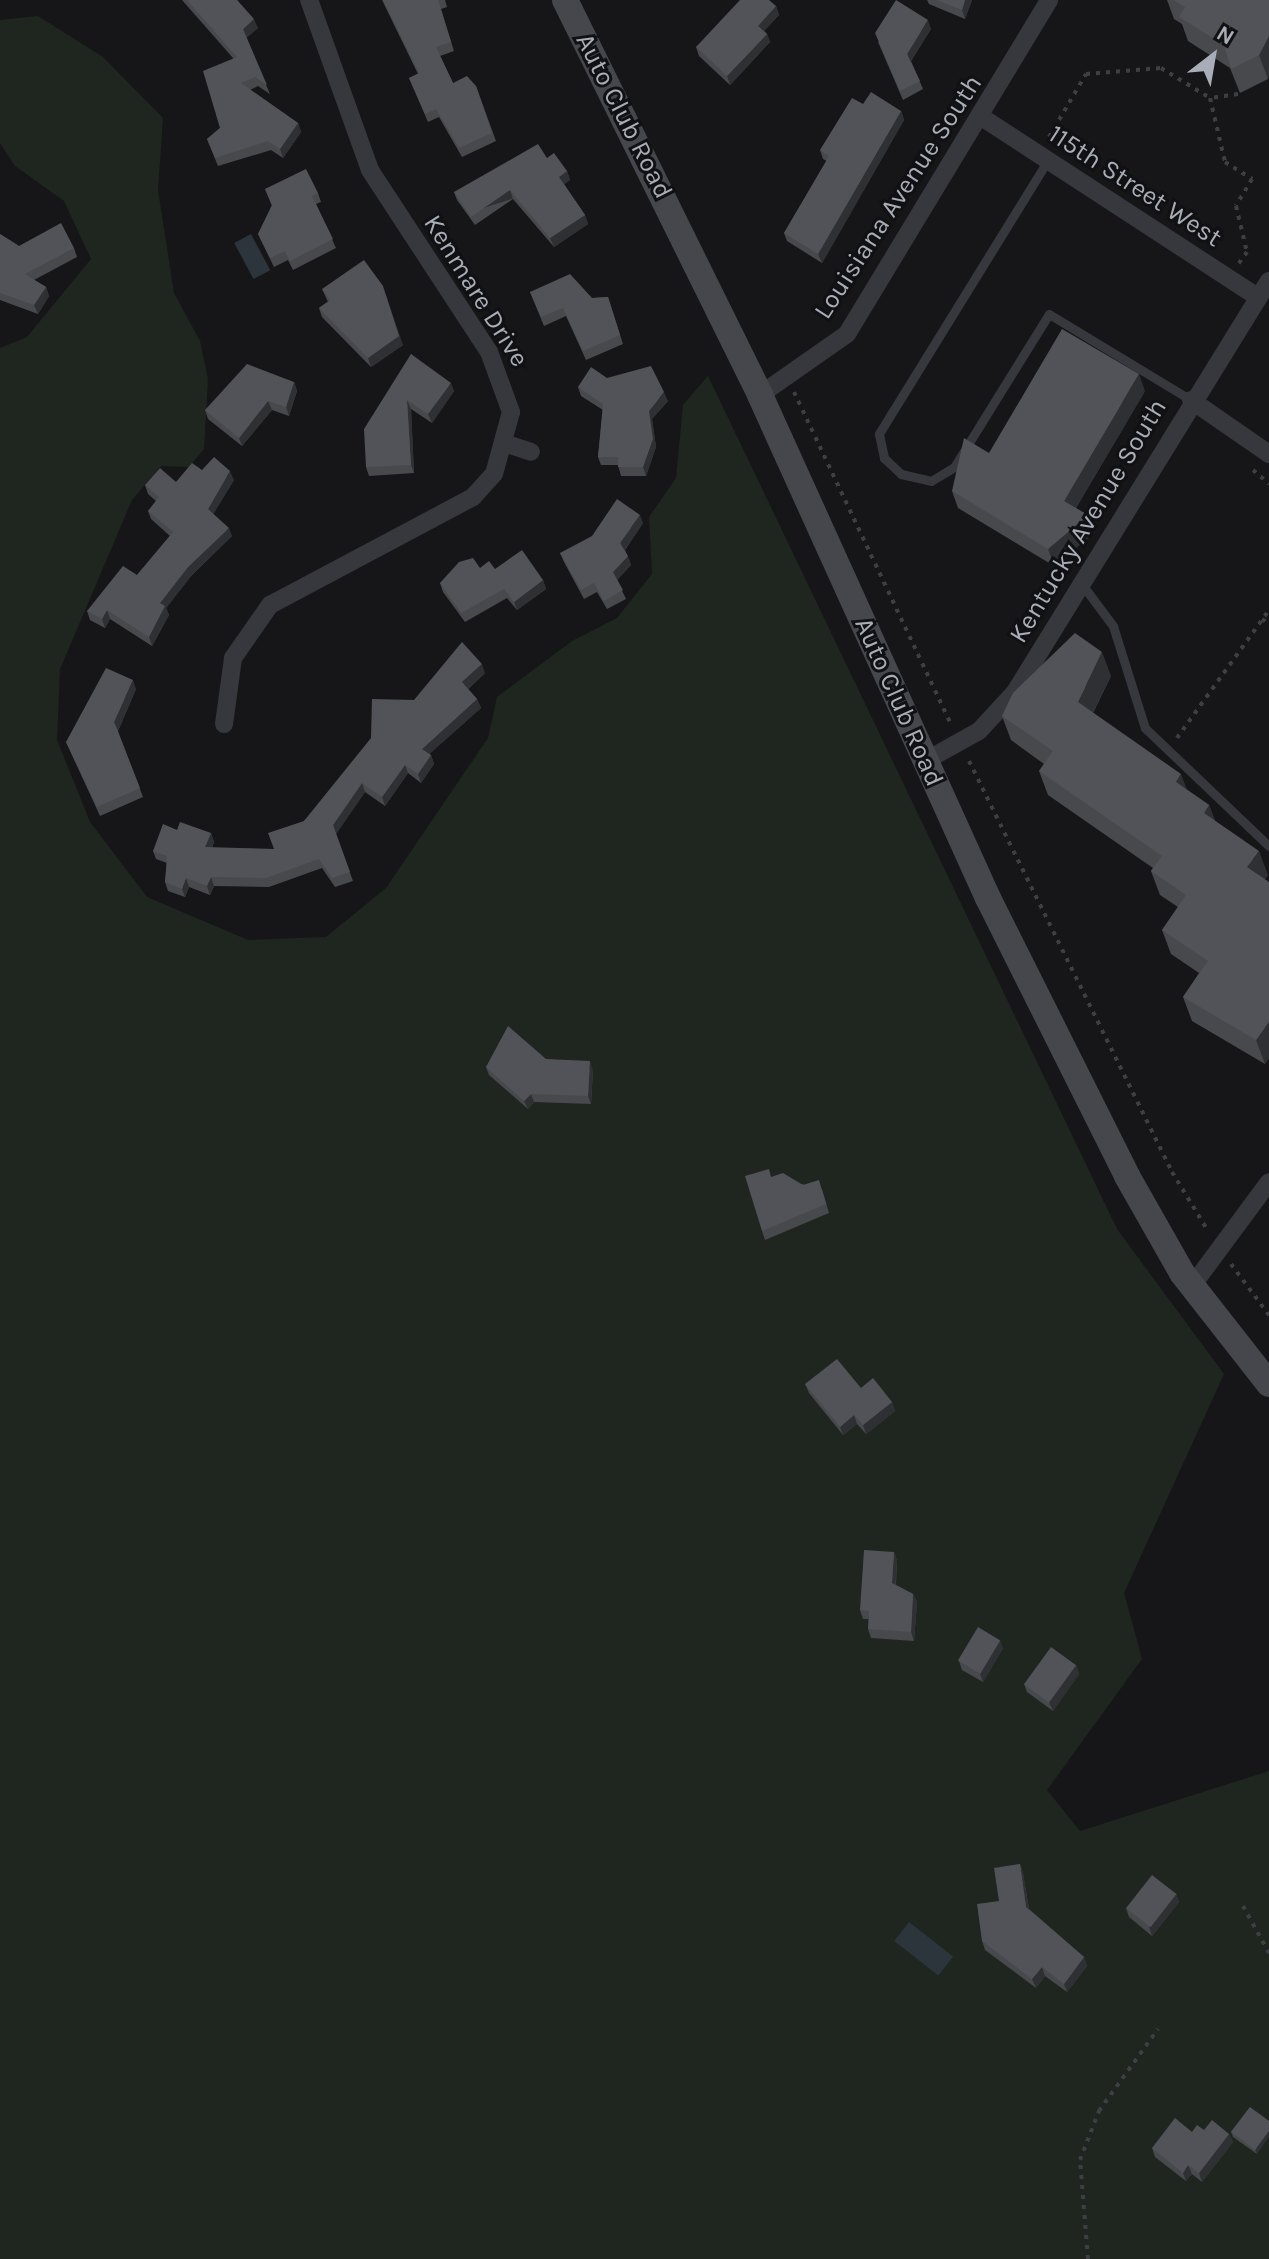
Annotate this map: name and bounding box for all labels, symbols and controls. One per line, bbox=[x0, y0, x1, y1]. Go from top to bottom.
north arrow bbox=[1173, 16, 1253, 96]
text: N bbox=[1212, 20, 1239, 51]
street label: Auto Club Road bbox=[569, 28, 679, 204]
street label: Louisiana Avenue South bbox=[807, 69, 989, 325]
street label: 115th Street West bbox=[1043, 118, 1227, 254]
street label: Kenmare Drive bbox=[417, 209, 535, 373]
street label: Kentucky Avenue South bbox=[1003, 393, 1173, 649]
street label: Auto Club Road bbox=[848, 613, 950, 791]

